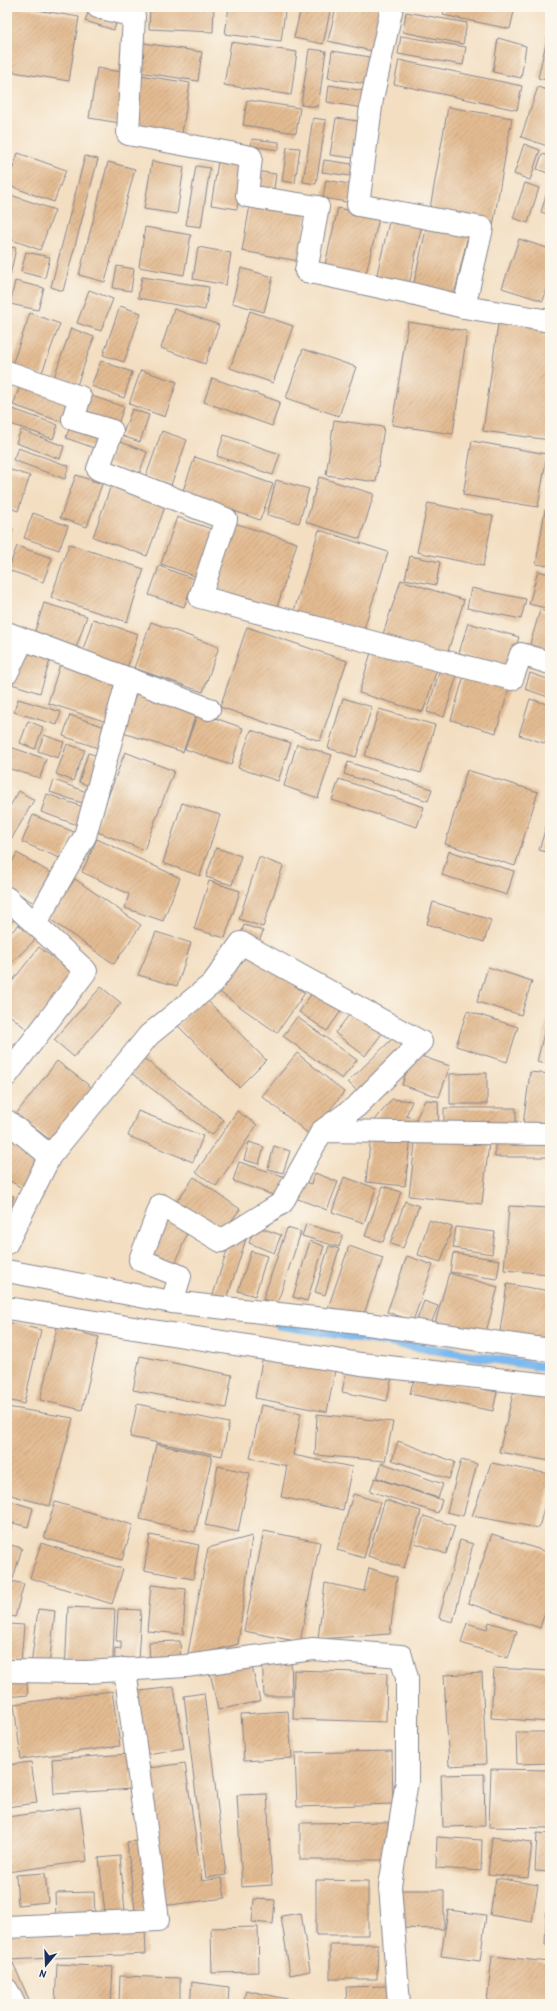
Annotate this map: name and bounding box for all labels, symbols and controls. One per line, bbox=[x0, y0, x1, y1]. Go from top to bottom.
north arrow bbox=[26, 1945, 66, 1985]
text: N bbox=[38, 1967, 48, 1982]

